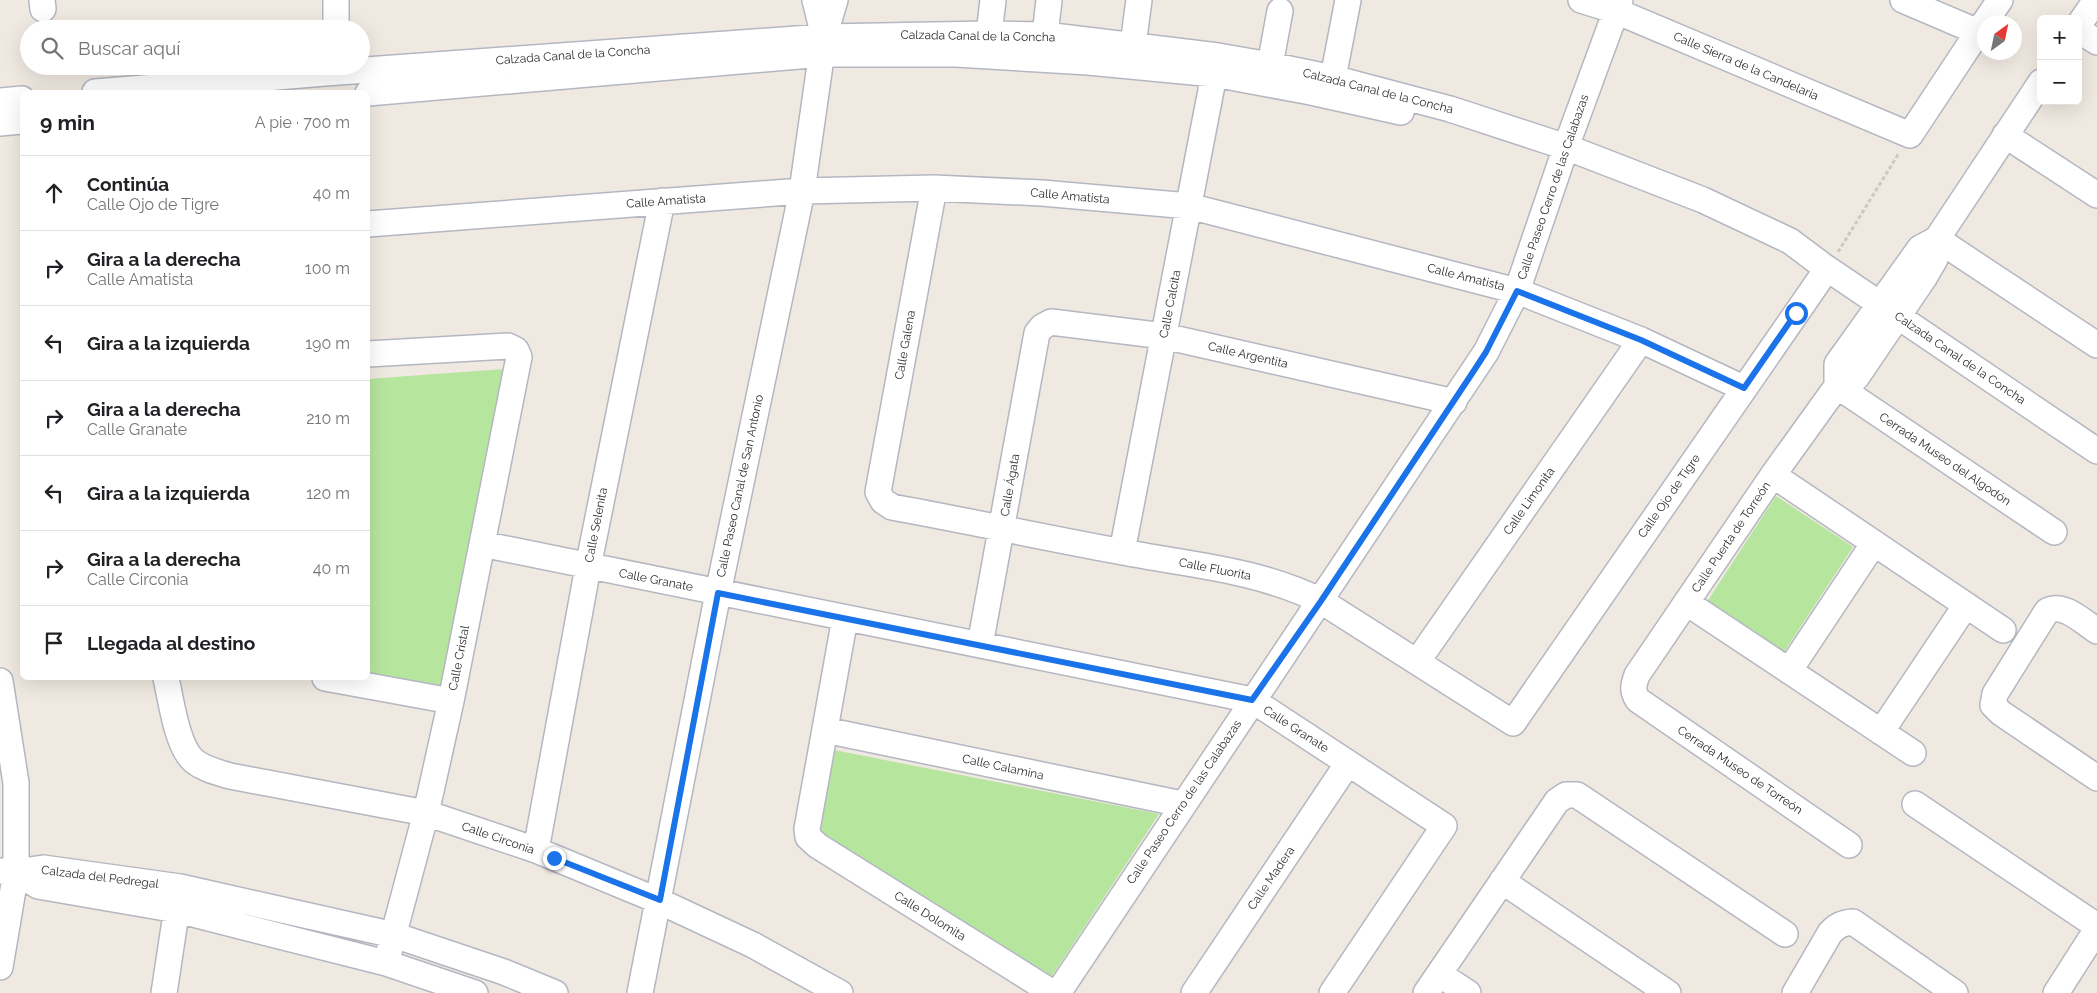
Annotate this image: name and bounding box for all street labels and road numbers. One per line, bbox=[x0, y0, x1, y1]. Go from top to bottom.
street label: Calzada Canal de la Concha bbox=[901, 28, 1055, 44]
street label: Calle Sierra de la Candelaria bbox=[1671, 29, 1821, 103]
street label: Calzada Canal de la Concha bbox=[495, 43, 651, 67]
street label: Calzada Canal de la Concha bbox=[1301, 65, 1455, 117]
street label: Calle Paseo Cerro de las Calabazas bbox=[1515, 92, 1591, 282]
street label: Calle Amatista bbox=[1030, 186, 1110, 206]
street label: Calle Amatista bbox=[626, 191, 706, 211]
street label: Calle Amatista bbox=[1426, 261, 1506, 293]
street label: Calle Calcita bbox=[1157, 269, 1183, 339]
street label: Calle Galena bbox=[892, 309, 918, 381]
street label: Calzada Canal de la Concha bbox=[1892, 309, 2028, 407]
street label: Calle Argentita bbox=[1207, 339, 1289, 371]
street label: Calle Paseo Canal de San Antonio bbox=[714, 393, 766, 579]
street label: Cerrada Museo del Algodón bbox=[1877, 410, 2013, 508]
street label: Calle Ojo de Tigre bbox=[1635, 451, 1703, 541]
street label: Calle Ágata bbox=[998, 453, 1022, 517]
street label: Calle Limonita bbox=[1501, 464, 1557, 538]
street label: Calle Puerta de Torreón bbox=[1689, 479, 1773, 595]
street label: Calle Selenita bbox=[582, 486, 610, 564]
street label: Calle Fluorita bbox=[1178, 555, 1252, 583]
street label: Calle Granate bbox=[618, 566, 694, 594]
street label: Calle Cristal bbox=[446, 624, 472, 692]
street label: Calle Granate bbox=[1261, 703, 1331, 755]
street label: Calle Paseo Cerro de las Calabazas bbox=[1124, 717, 1244, 887]
street label: Cerrada Museo de Torreón bbox=[1675, 723, 1805, 817]
street label: Calle Calamina bbox=[961, 752, 1045, 782]
street label: Calle Circonia bbox=[460, 819, 536, 857]
street label: Calle Madera bbox=[1245, 844, 1297, 912]
street label: Calzada del Pedregal bbox=[41, 863, 160, 891]
street label: Calle Dolomita bbox=[892, 888, 968, 944]

